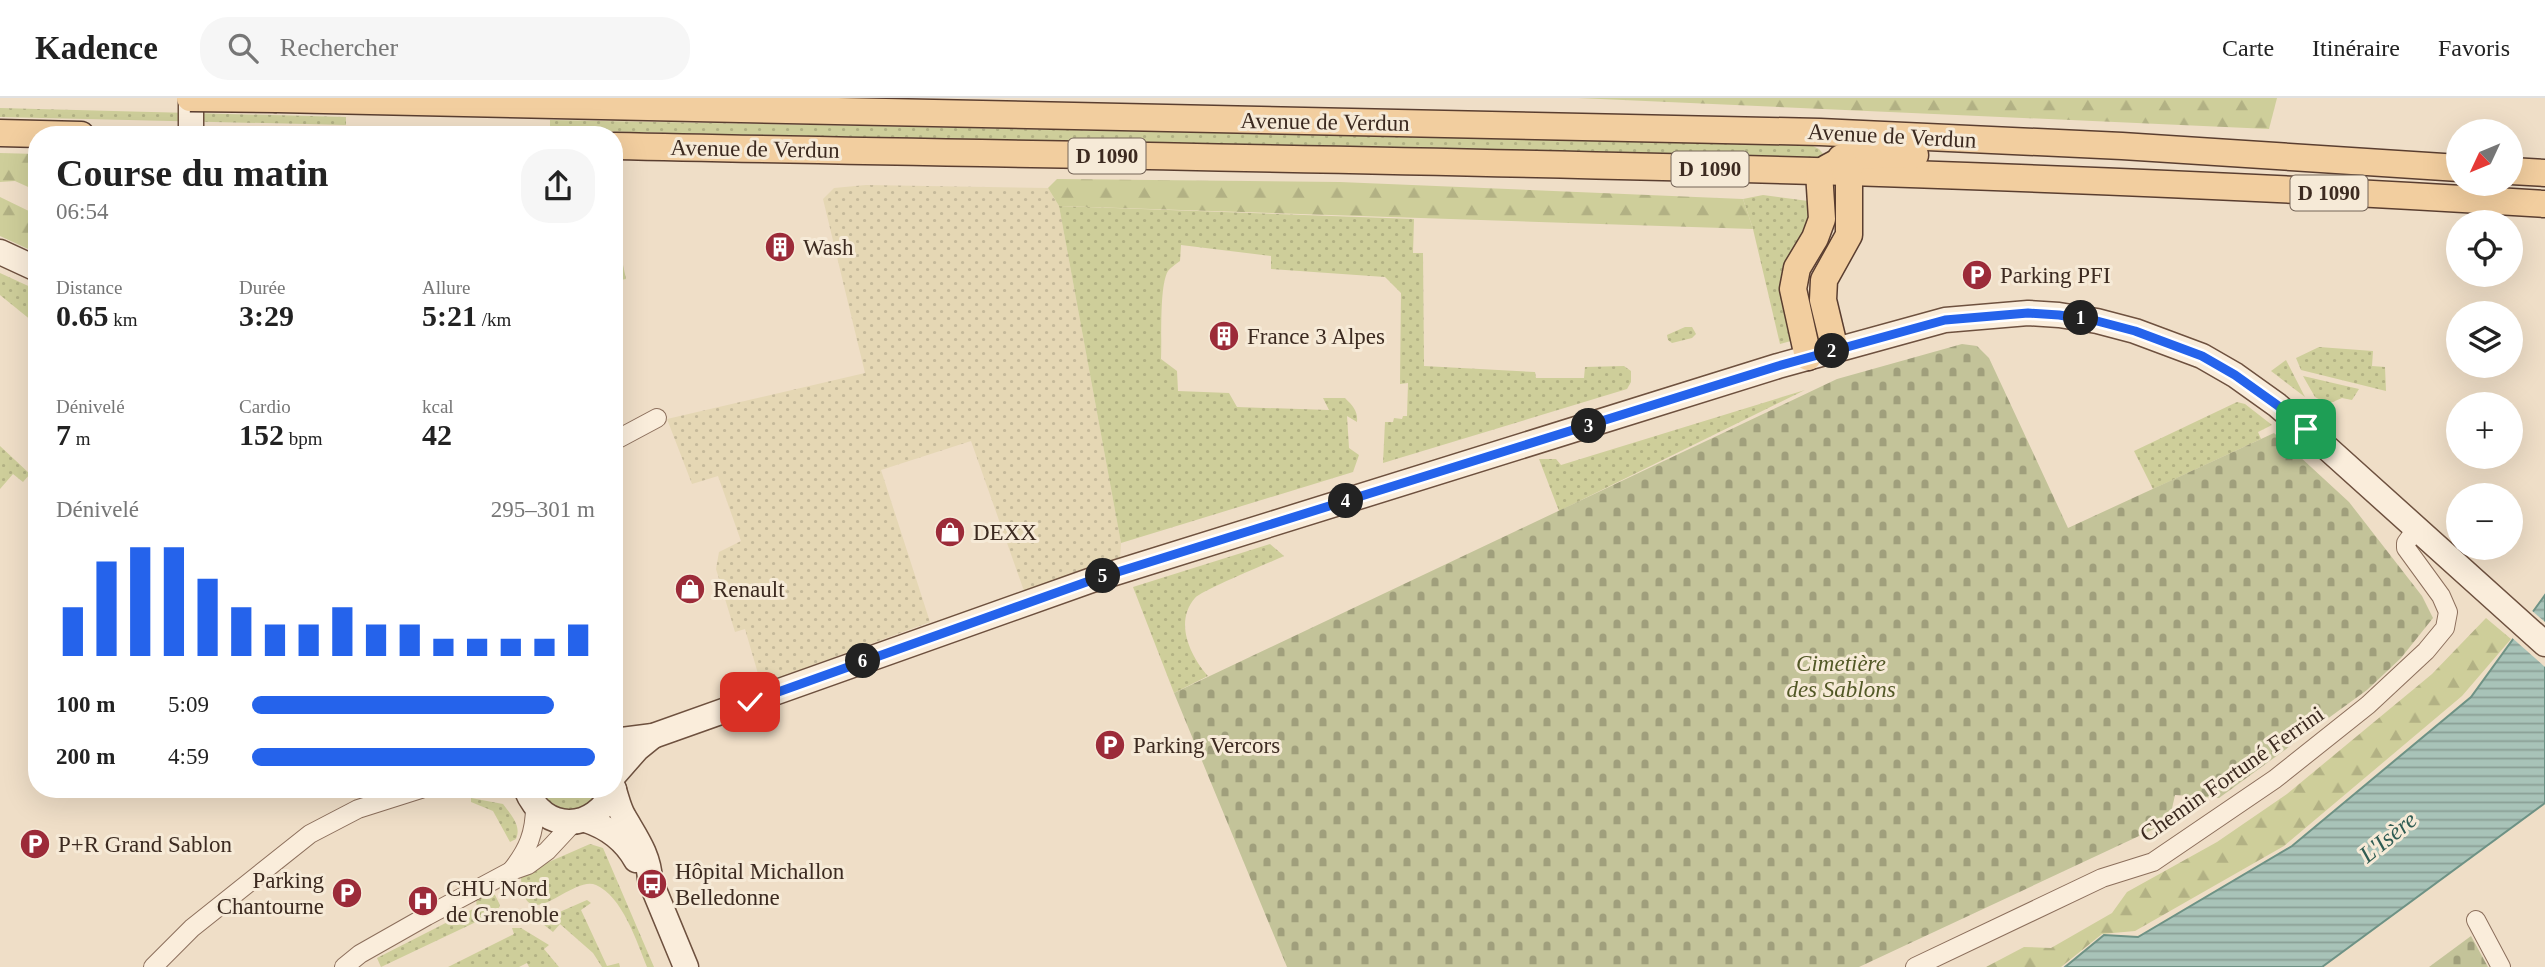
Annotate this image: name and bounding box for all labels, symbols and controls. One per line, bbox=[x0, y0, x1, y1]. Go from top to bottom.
search box bbox=[200, 17, 690, 80]
icon: search bbox=[224, 29, 262, 67]
text: Kadence bbox=[35, 30, 158, 66]
text: Rechercher bbox=[280, 33, 398, 62]
text: Carte bbox=[2222, 35, 2274, 61]
text: Itinéraire bbox=[2312, 35, 2400, 61]
text: Favoris bbox=[2438, 35, 2510, 61]
street label: Avenue de Verdun bbox=[1240, 108, 1410, 136]
street label: Avenue de Verdun bbox=[1807, 119, 1978, 153]
north arrow bbox=[2446, 119, 2524, 196]
map controls bbox=[2446, 119, 2523, 560]
street label: Avenue de Verdun bbox=[670, 135, 840, 163]
road number: D 1090 bbox=[1068, 139, 1146, 174]
button: share bbox=[521, 149, 595, 223]
text: Course du matin bbox=[56, 152, 328, 194]
road number: D 1090 bbox=[1672, 152, 1748, 186]
road number: D 1090 bbox=[2290, 176, 2368, 210]
text: 06:54 bbox=[56, 199, 108, 224]
button: locate bbox=[2446, 210, 2523, 287]
building icon: Wash bbox=[763, 230, 797, 264]
place label: Wash bbox=[803, 235, 854, 260]
parking icon: Parking PFI bbox=[1960, 258, 1994, 292]
place label: Parking PFI bbox=[2000, 263, 2111, 288]
text: Distance bbox=[56, 277, 122, 298]
text: Durée bbox=[239, 277, 285, 298]
text: Allure bbox=[422, 277, 471, 298]
text: 0.65 bbox=[56, 299, 109, 332]
text: 3:29 bbox=[239, 299, 294, 332]
text: 5:21 bbox=[422, 299, 477, 332]
pin: 1 bbox=[2064, 300, 2098, 336]
button: layers bbox=[2446, 301, 2523, 378]
text: 1 bbox=[2076, 307, 2085, 328]
text: km bbox=[109, 309, 138, 330]
text: /km bbox=[477, 309, 511, 330]
building icon: France 3 Alpes bbox=[1207, 319, 1241, 353]
place label: France 3 Alpes bbox=[1247, 324, 1385, 349]
pin: 2 bbox=[1814, 334, 1850, 368]
text: 2 bbox=[1827, 340, 1836, 361]
button: + bbox=[2446, 392, 2523, 469]
text: Dénivelé bbox=[56, 396, 125, 417]
text: Cardio bbox=[239, 396, 291, 417]
text: kcal bbox=[422, 396, 454, 417]
pin bbox=[2276, 399, 2336, 459]
pin: 3 bbox=[1572, 408, 1606, 444]
icon: arrive bbox=[2287, 410, 2325, 448]
text: 3 bbox=[1584, 415, 1593, 436]
text: 7 bbox=[56, 418, 71, 451]
text: 152 bbox=[239, 418, 284, 451]
text: 42 bbox=[422, 418, 452, 451]
text: m bbox=[71, 428, 91, 449]
text: bpm bbox=[284, 428, 323, 449]
button: − bbox=[2446, 483, 2523, 560]
pin: 4 bbox=[1328, 484, 1364, 518]
text: 4 bbox=[1341, 490, 1350, 511]
text: Dénivelé bbox=[56, 497, 139, 522]
text: 295–301 m bbox=[491, 497, 595, 522]
shop icon: DEXX bbox=[933, 515, 967, 549]
place label: DEXX bbox=[973, 520, 1037, 545]
pin: 5 bbox=[1086, 559, 1120, 594]
text: 5 bbox=[1098, 565, 1107, 586]
shop icon: Renault bbox=[673, 572, 707, 606]
place label: Renault bbox=[713, 577, 785, 602]
pin: 6 bbox=[846, 644, 880, 678]
text: 6 bbox=[858, 650, 867, 671]
park label: Cimetière des Sablons bbox=[1786, 651, 1896, 702]
pin bbox=[720, 672, 780, 732]
icon: check bbox=[731, 683, 769, 721]
text: 100 m bbox=[56, 692, 115, 717]
text: 5:09 bbox=[168, 692, 209, 717]
street label: Chemin Fortuné Ferrini bbox=[2135, 701, 2329, 847]
parking icon: Parking Vercors bbox=[1093, 728, 1127, 762]
place label: Parking Vercors bbox=[1133, 733, 1280, 758]
text: 200 m bbox=[56, 744, 115, 769]
text: 4:59 bbox=[168, 744, 209, 769]
water label: L'Isère bbox=[2354, 806, 2422, 868]
parking icon: P+R Grand Sablon bbox=[18, 827, 52, 861]
place label: P+R Grand Sablon bbox=[58, 832, 232, 857]
place label: Hôpital Michallon Belledonne bbox=[675, 859, 845, 910]
bus stop icon: Hôpital Michallon Belledonne bbox=[635, 867, 669, 901]
place label: Parking Chantourne bbox=[217, 868, 324, 919]
parking icon: Parking Chantourne bbox=[330, 876, 364, 910]
place label: CHU Nord de Grenoble bbox=[446, 876, 559, 927]
hospital icon: CHU Nord de Grenoble bbox=[406, 884, 440, 918]

